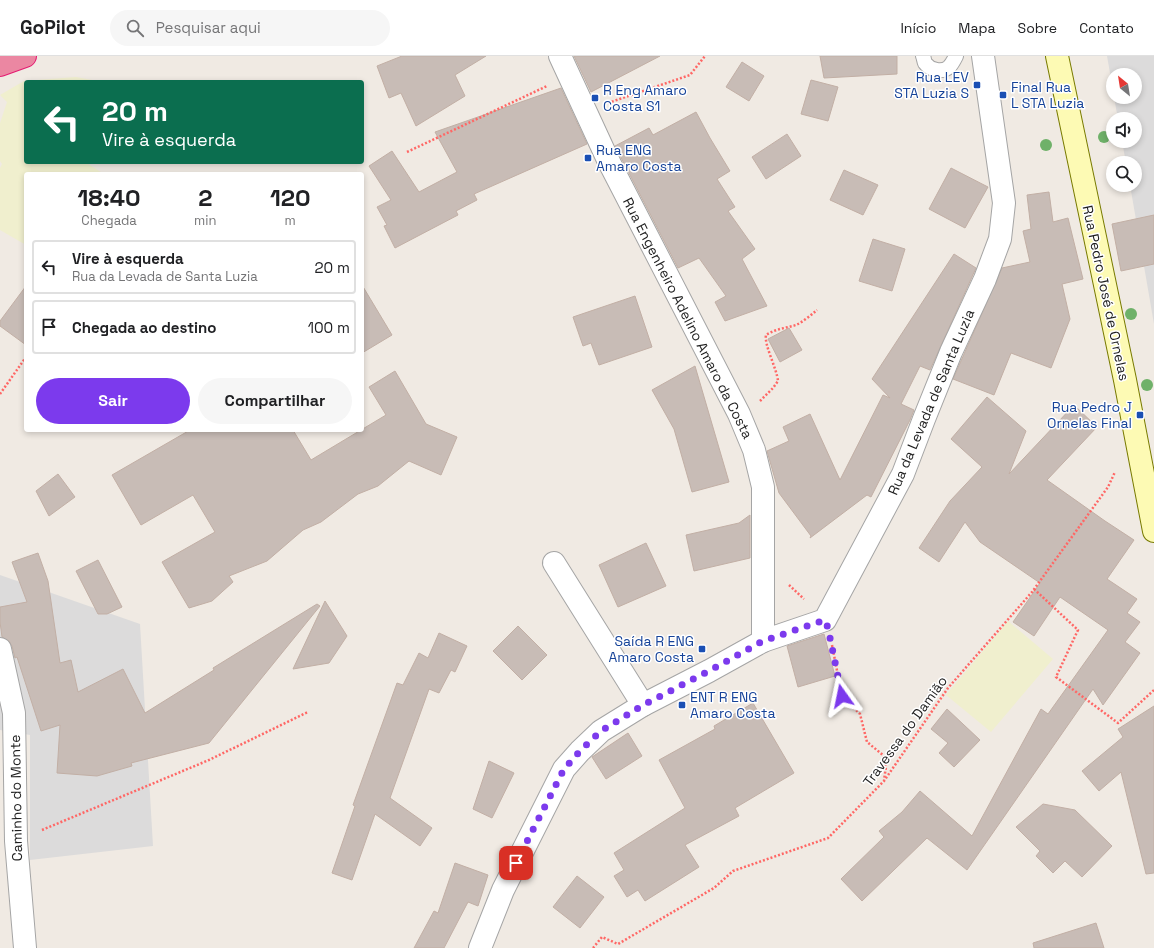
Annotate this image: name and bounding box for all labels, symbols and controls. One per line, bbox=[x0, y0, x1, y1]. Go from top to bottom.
search box bbox=[110, 10, 390, 46]
text: GoPilot bbox=[20, 15, 86, 40]
icon: search bbox=[124, 17, 146, 39]
text: Pesquisar aqui bbox=[156, 18, 261, 37]
text: Início bbox=[900, 19, 936, 37]
text: Mapa bbox=[958, 19, 996, 37]
text: Sobre bbox=[1018, 19, 1057, 37]
text: Contato bbox=[1079, 19, 1134, 37]
place label: Rua LEV STA Luzia S bbox=[894, 68, 969, 102]
north arrow bbox=[1106, 68, 1142, 104]
map controls bbox=[1106, 68, 1142, 192]
place label: Final Rua L STA Luzia bbox=[1011, 78, 1084, 112]
marker: Rua LEV STA Luzia S bbox=[972, 80, 982, 90]
place label: R Eng Amaro Costa S1 bbox=[603, 81, 687, 115]
marker: Final Rua L STA Luzia bbox=[998, 90, 1008, 100]
text: 20 m bbox=[102, 93, 168, 129]
marker: R Eng Amaro Costa S1 bbox=[590, 93, 600, 103]
icon: left bbox=[36, 96, 88, 148]
button: sound bbox=[1106, 112, 1142, 148]
text: Vire à esquerda bbox=[102, 128, 236, 151]
place label: Rua ENG Amaro Costa bbox=[596, 141, 682, 175]
marker: Rua ENG Amaro Costa bbox=[583, 153, 593, 163]
button: search bbox=[1106, 156, 1142, 192]
text: 18:40 bbox=[77, 182, 141, 213]
text: 2 bbox=[198, 182, 212, 213]
text: 120 bbox=[270, 182, 311, 213]
street label: Rua Engenheiro Adelino Amaro da Costa bbox=[619, 194, 757, 442]
street label: Rua Pedro José de Ornelas bbox=[1079, 204, 1133, 382]
text: Chegada bbox=[81, 212, 137, 229]
text: min bbox=[194, 212, 216, 229]
text: m bbox=[285, 212, 296, 229]
text: Vire à esquerda bbox=[72, 249, 184, 268]
icon: left bbox=[38, 256, 60, 278]
text: 20 m bbox=[315, 258, 350, 277]
text: Rua da Levada de Santa Luzia bbox=[72, 268, 258, 285]
street label: Rua da Levada de Santa Luzia bbox=[884, 306, 978, 498]
icon: arrive bbox=[38, 316, 60, 338]
text: Chegada ao destino bbox=[72, 318, 216, 337]
text: 100 m bbox=[308, 318, 350, 337]
button: Sair bbox=[36, 378, 190, 424]
button: Compartilhar bbox=[198, 378, 352, 424]
place label: Rua Pedro J Ornelas Final bbox=[1047, 398, 1132, 432]
marker: Rua Pedro J Ornelas Final bbox=[1135, 410, 1145, 420]
place label: Saída R ENG Amaro Costa bbox=[609, 632, 694, 666]
marker: Saída R ENG Amaro Costa bbox=[697, 644, 707, 654]
street label: Travessa do Damião bbox=[859, 672, 951, 790]
position arrow bbox=[821, 675, 863, 717]
place label: ENT R ENG Amaro Costa bbox=[690, 688, 776, 722]
marker: ENT R ENG Amaro Costa bbox=[677, 700, 687, 710]
street label: Caminho do Monte bbox=[6, 734, 26, 862]
pin bbox=[499, 846, 533, 880]
icon: arrive bbox=[505, 852, 527, 874]

